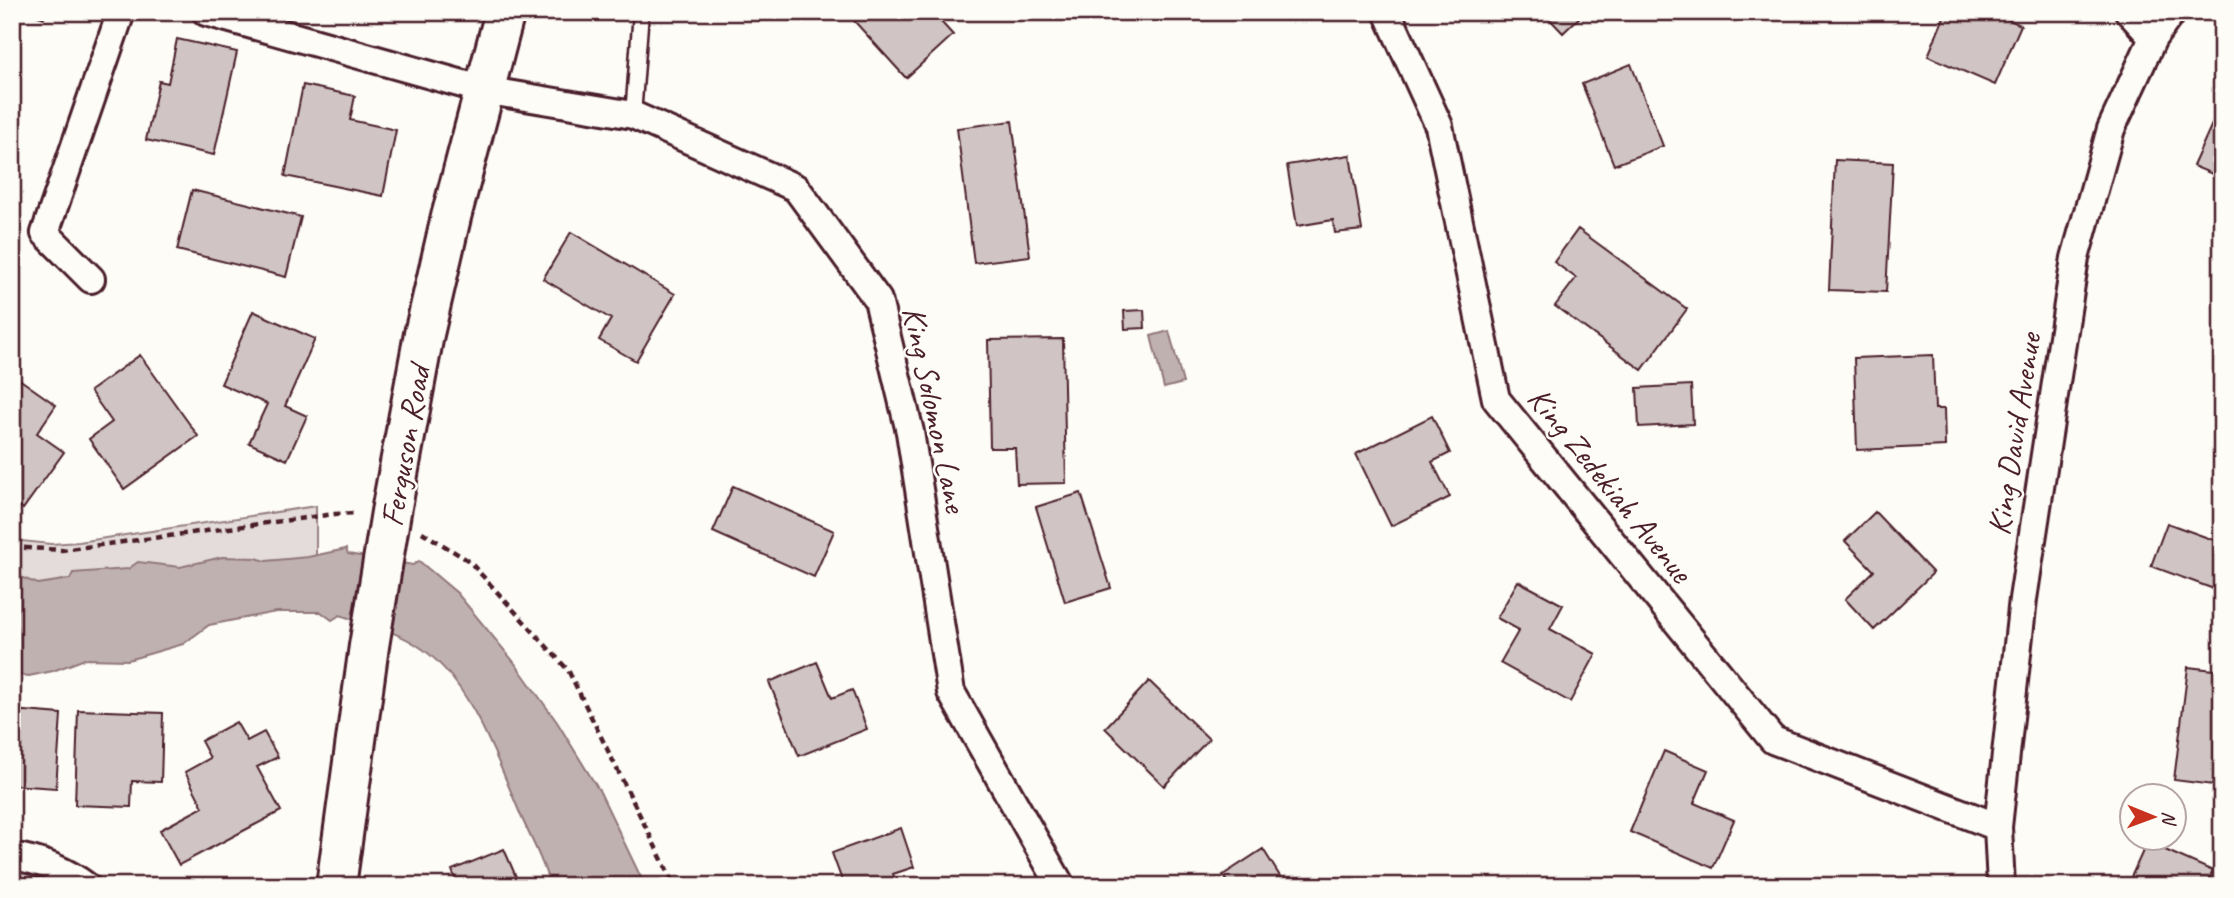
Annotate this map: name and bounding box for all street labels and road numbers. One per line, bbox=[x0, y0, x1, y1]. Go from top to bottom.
street label: King Solomon Lane bbox=[893, 303, 978, 518]
street label: King David Avenue bbox=[1977, 328, 2051, 538]
street label: Ferguson Road bbox=[370, 358, 441, 530]
street label: King Zedekiah Avenue bbox=[1519, 378, 1703, 593]

